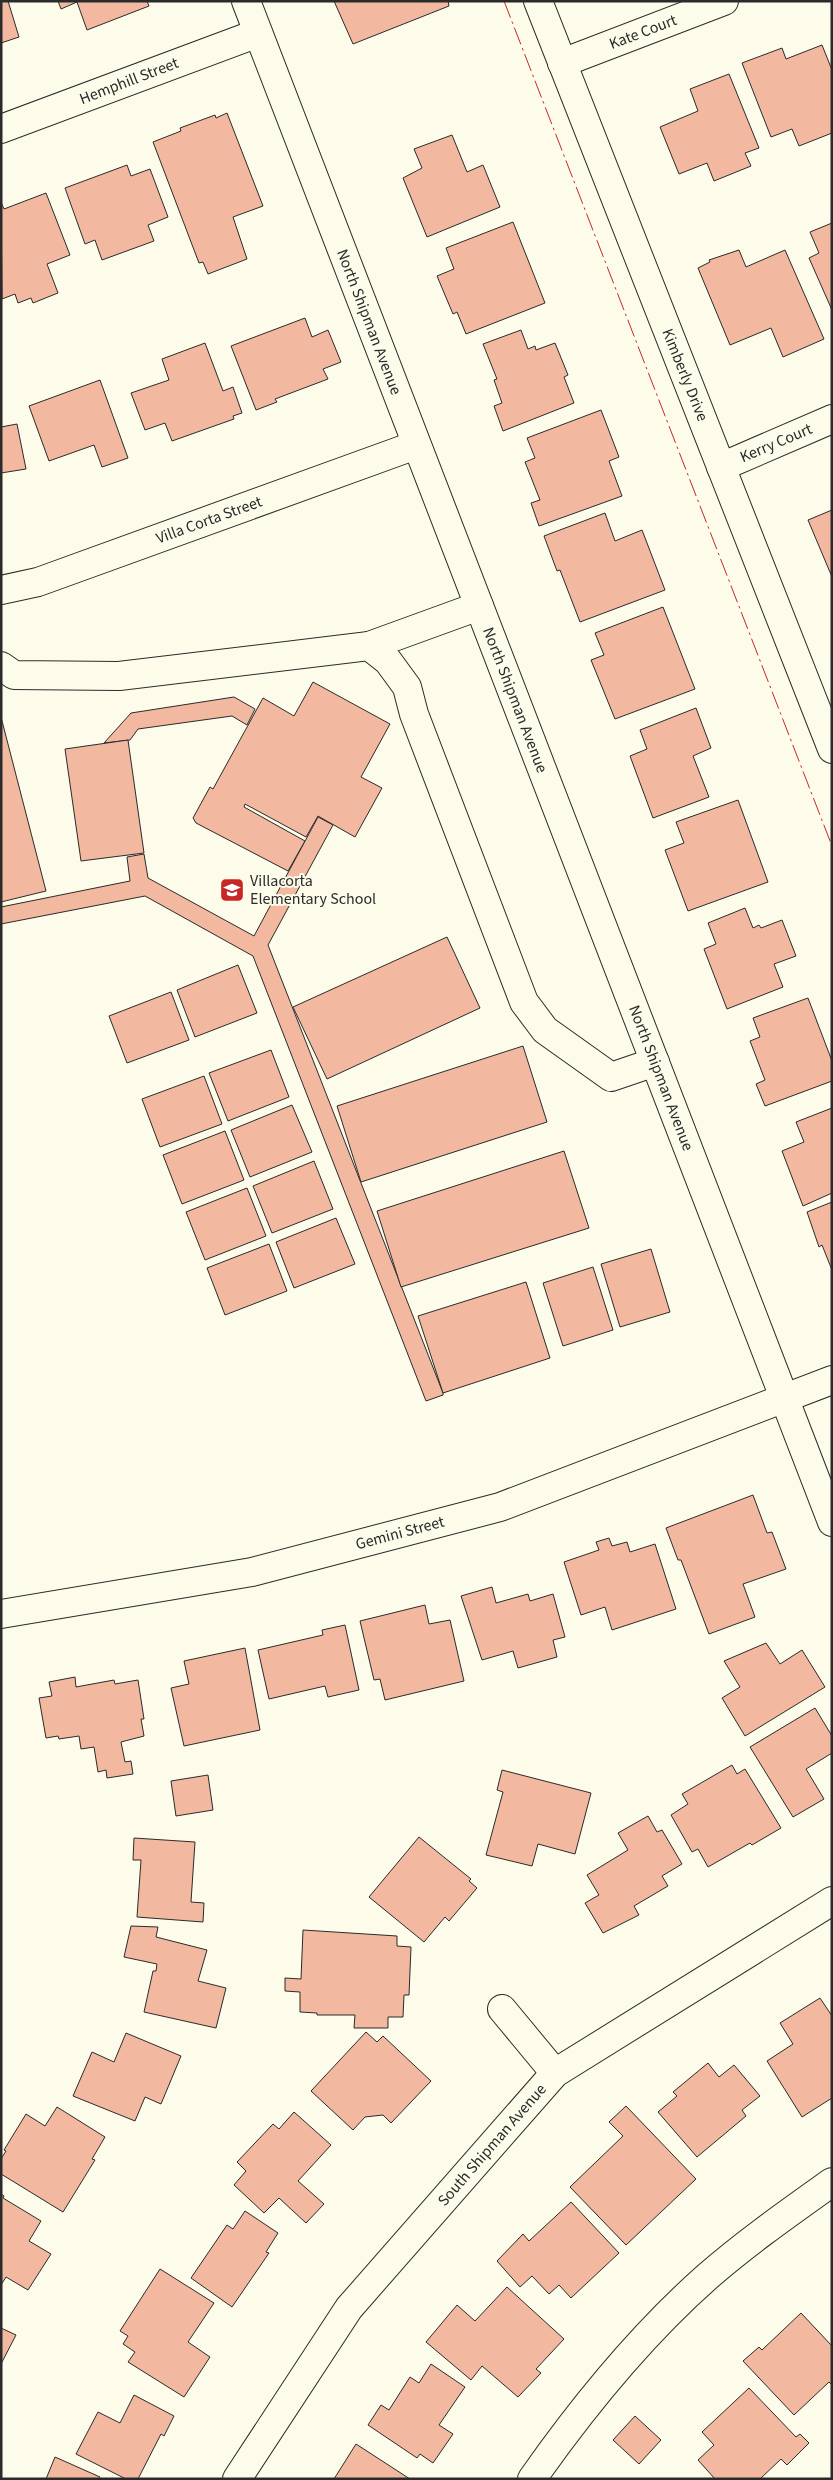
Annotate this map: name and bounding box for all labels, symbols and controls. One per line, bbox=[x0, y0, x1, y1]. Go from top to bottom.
street label: Kate Court bbox=[606, 9, 681, 55]
street label: Hemphill Street bbox=[76, 52, 182, 110]
street label: North Shipman Avenue bbox=[331, 246, 407, 398]
street label: Kimberly Drive bbox=[656, 325, 714, 425]
street label: Kerry Court bbox=[736, 418, 816, 468]
street label: Villa Corta Street bbox=[153, 490, 266, 549]
street label: North Shipman Avenue bbox=[477, 624, 553, 776]
place label: Villacorta Elementary School bbox=[250, 870, 376, 910]
school or university icon: Villacorta Elementary School bbox=[219, 877, 245, 903]
street label: North Shipman Avenue bbox=[623, 1002, 699, 1154]
street label: Gemini Street bbox=[353, 1510, 447, 1555]
street label: South Shipman Avenue bbox=[433, 2079, 551, 2211]

